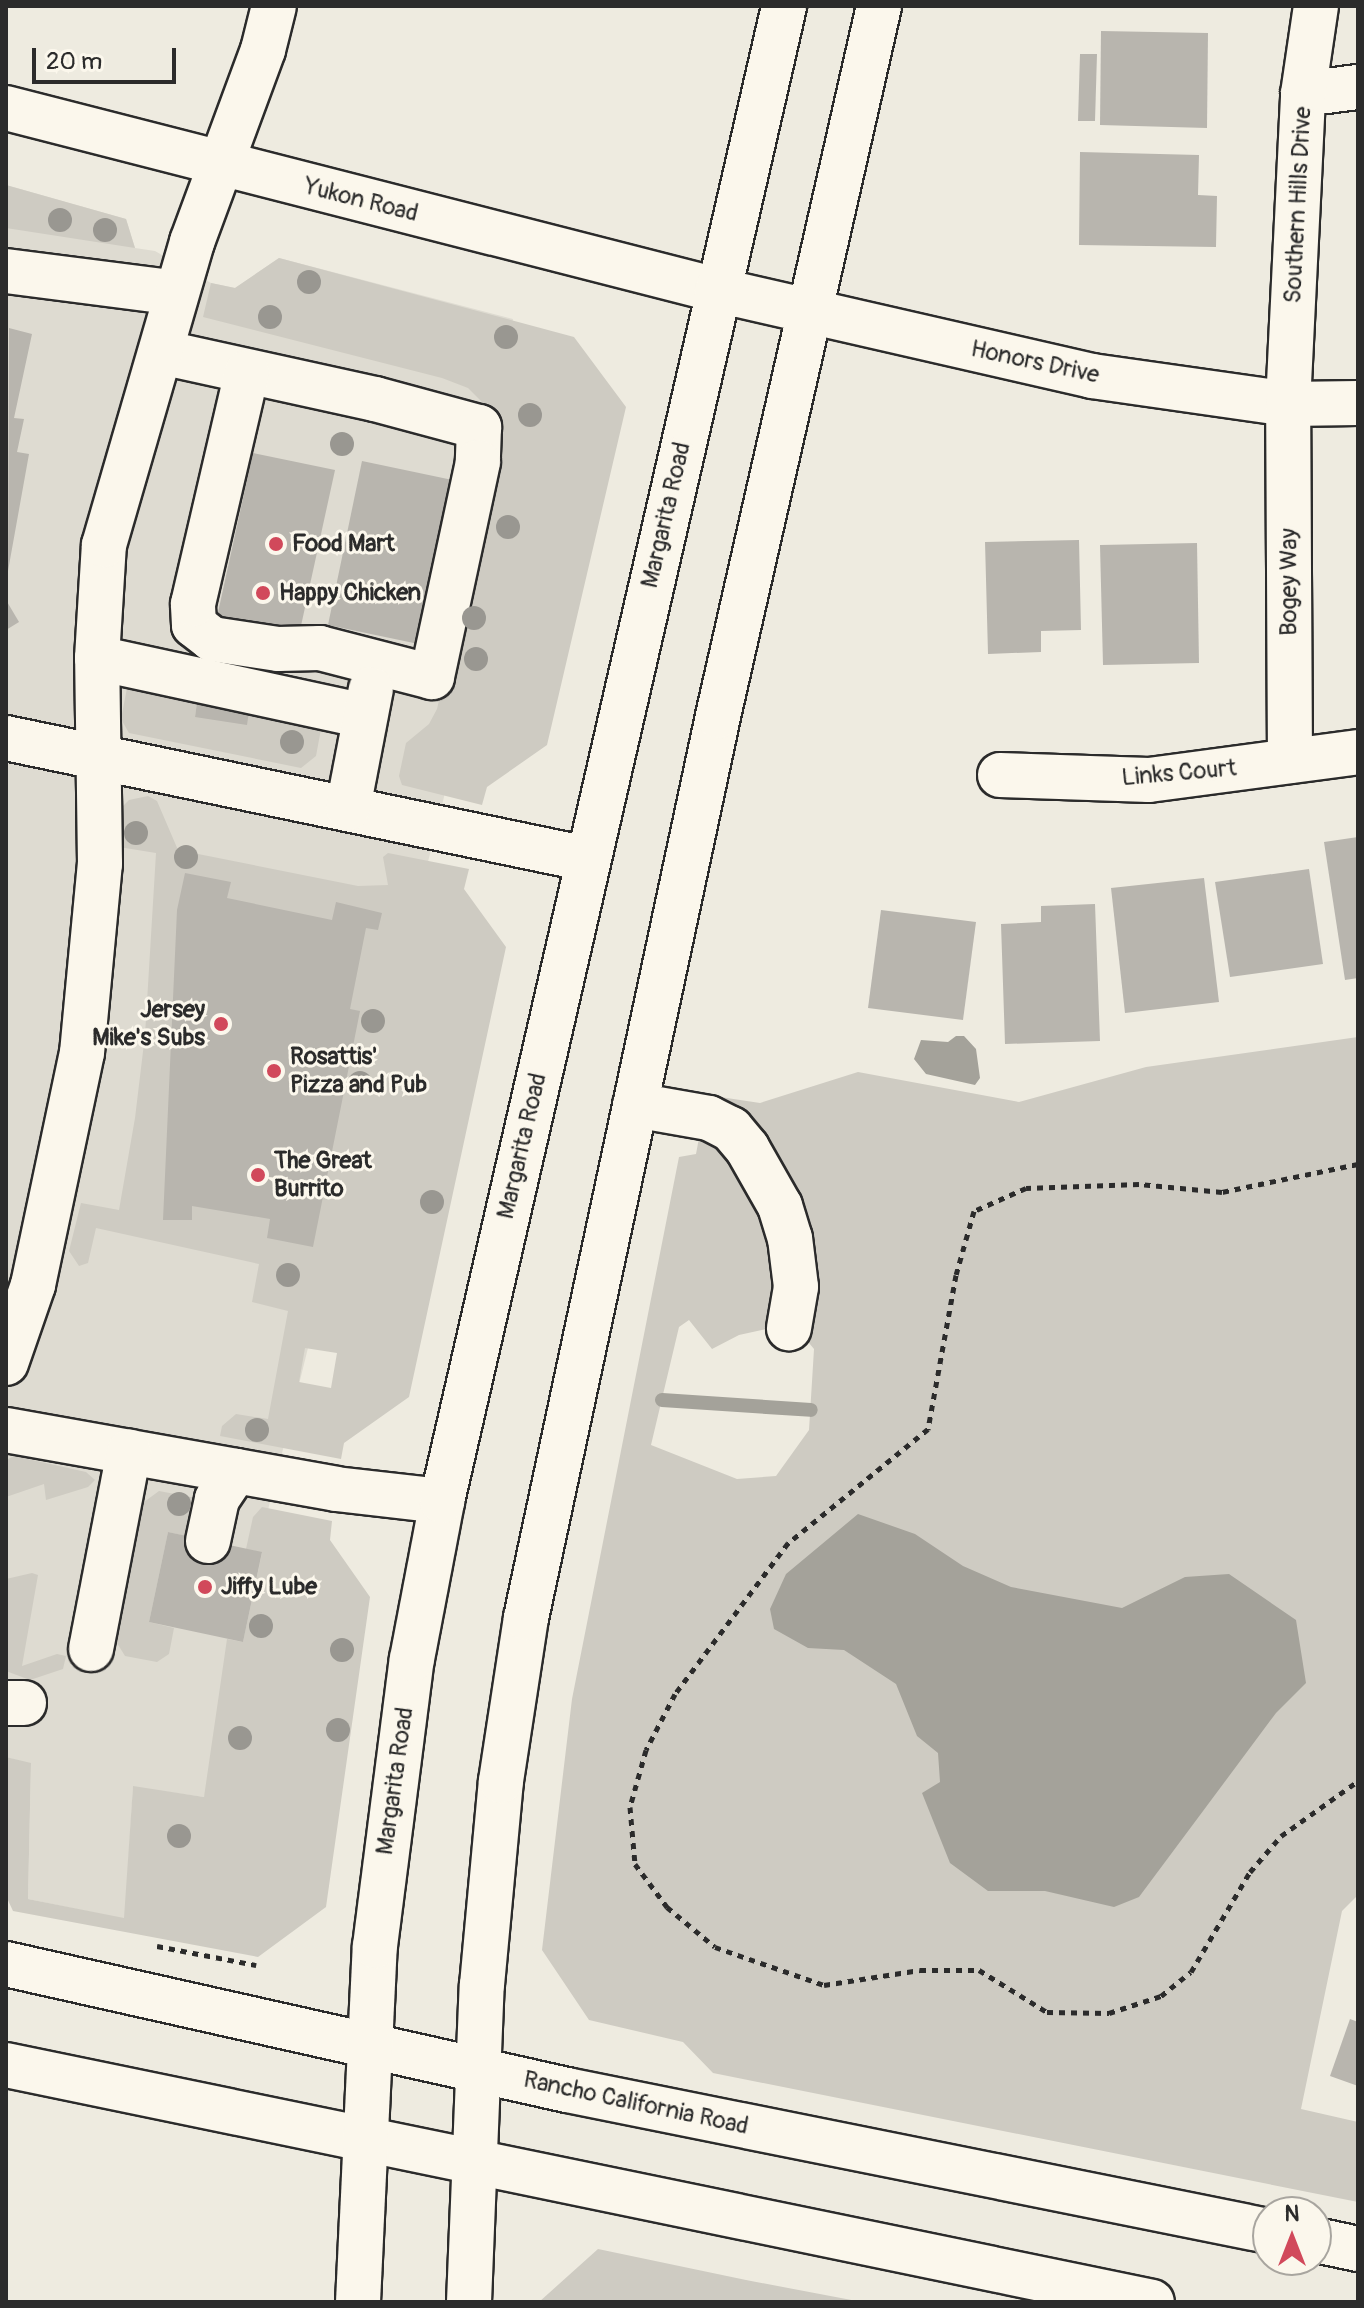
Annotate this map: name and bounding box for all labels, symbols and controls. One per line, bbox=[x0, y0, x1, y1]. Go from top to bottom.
scale bar bbox=[36, 32, 180, 82]
text: 20 m bbox=[46, 47, 102, 76]
street label: Southern Hills Drive bbox=[1278, 106, 1318, 304]
street label: Yukon Road bbox=[301, 172, 421, 228]
street label: Honors Drive bbox=[968, 334, 1102, 390]
street label: Margarita Road bbox=[635, 439, 697, 591]
street label: Bogey Way bbox=[1275, 528, 1303, 636]
place label: Food Mart bbox=[292, 530, 395, 558]
marker: Food Mart bbox=[267, 535, 285, 553]
place label: Happy Chicken bbox=[279, 579, 421, 607]
marker: Happy Chicken bbox=[254, 584, 272, 602]
street label: Links Court bbox=[1120, 754, 1238, 792]
place label: Jersey Mike's Subs bbox=[92, 996, 205, 1052]
marker: Jersey Mike's Subs bbox=[212, 1015, 230, 1033]
place label: Rosattis' Pizza and Pub bbox=[290, 1043, 427, 1099]
marker: Rosattis' Pizza and Pub bbox=[265, 1062, 283, 1080]
street label: Margarita Road bbox=[491, 1070, 553, 1222]
place label: The Great Burrito bbox=[274, 1147, 372, 1203]
marker: The Great Burrito bbox=[249, 1166, 267, 1184]
place label: Jiffy Lube bbox=[221, 1573, 317, 1601]
marker: Jiffy Lube bbox=[196, 1578, 214, 1596]
street label: Margarita Road bbox=[370, 1705, 420, 1857]
street label: Rancho California Road bbox=[521, 2065, 751, 2141]
north arrow bbox=[1252, 2196, 1332, 2276]
text: N bbox=[1285, 2200, 1299, 2228]

